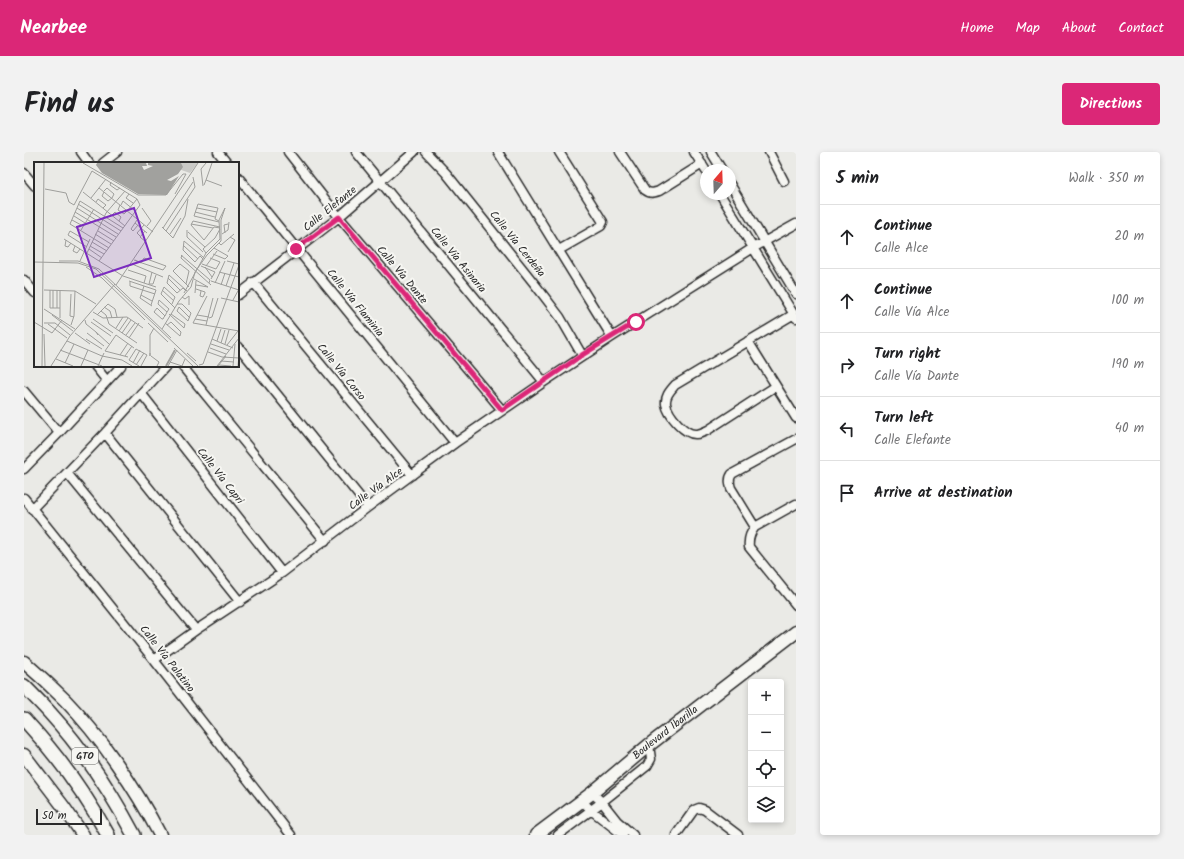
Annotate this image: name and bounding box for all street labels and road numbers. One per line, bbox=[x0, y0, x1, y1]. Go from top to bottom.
street label: Calle Elefante bbox=[299, 182, 361, 236]
street label: Calle Vía Cerdeña bbox=[484, 207, 550, 281]
street label: Calle Vía Asinaria bbox=[426, 223, 490, 297]
street label: Calle Vía Dante bbox=[372, 242, 432, 308]
street label: Calle Vía Flaminia bbox=[322, 265, 388, 341]
street label: Calle Vía Corso bbox=[312, 339, 370, 405]
street label: Calle Vía Capri bbox=[192, 444, 248, 509]
street label: Calle Vía Alce bbox=[345, 463, 407, 515]
street label: Calle Vía Palatino bbox=[135, 621, 199, 697]
street label: Boulevard Ibarilla bbox=[628, 701, 702, 764]
road number: GTO bbox=[72, 748, 98, 764]

